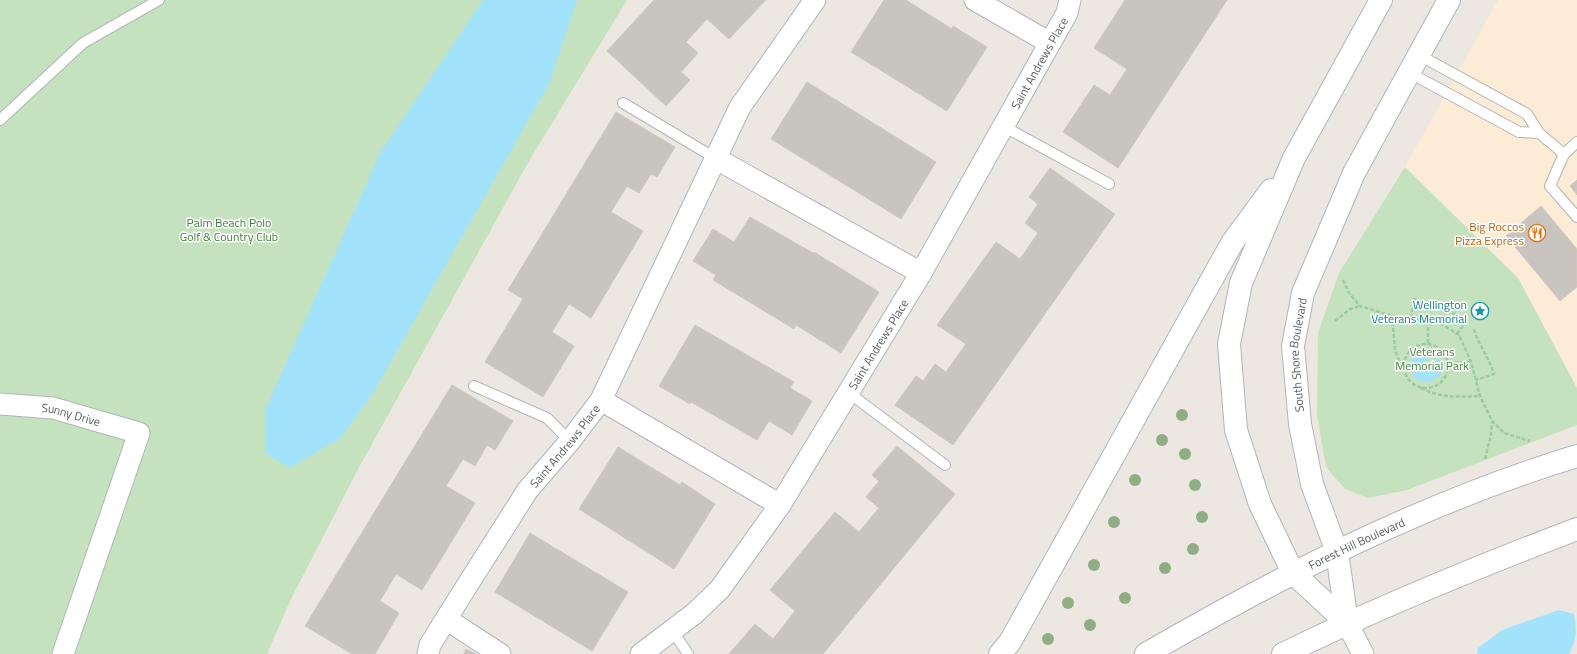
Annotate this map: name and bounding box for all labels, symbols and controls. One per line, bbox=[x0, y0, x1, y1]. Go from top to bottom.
street label: Saint Andrews Place bbox=[1005, 13, 1072, 113]
park label: Palm Beach Polo Golf & Country Club bbox=[180, 213, 278, 246]
place label: Big Roccos Pizza Express bbox=[1455, 217, 1524, 250]
restaurant icon: Big Roccos Pizza Express bbox=[1527, 223, 1547, 243]
street label: Saint Andrews Place bbox=[843, 295, 913, 393]
place label: Wellington Veterans Memorial bbox=[1371, 295, 1467, 328]
street label: South Shore Boulevard bbox=[1283, 296, 1311, 413]
place icon: Wellington Veterans Memorial bbox=[1470, 301, 1490, 321]
park label: Veterans Memorial Park bbox=[1395, 342, 1469, 375]
street label: Sunny Drive bbox=[41, 398, 103, 431]
street label: Saint Andrews Place bbox=[525, 400, 604, 492]
street label: Forest Hill Boulevard bbox=[1305, 512, 1408, 574]

